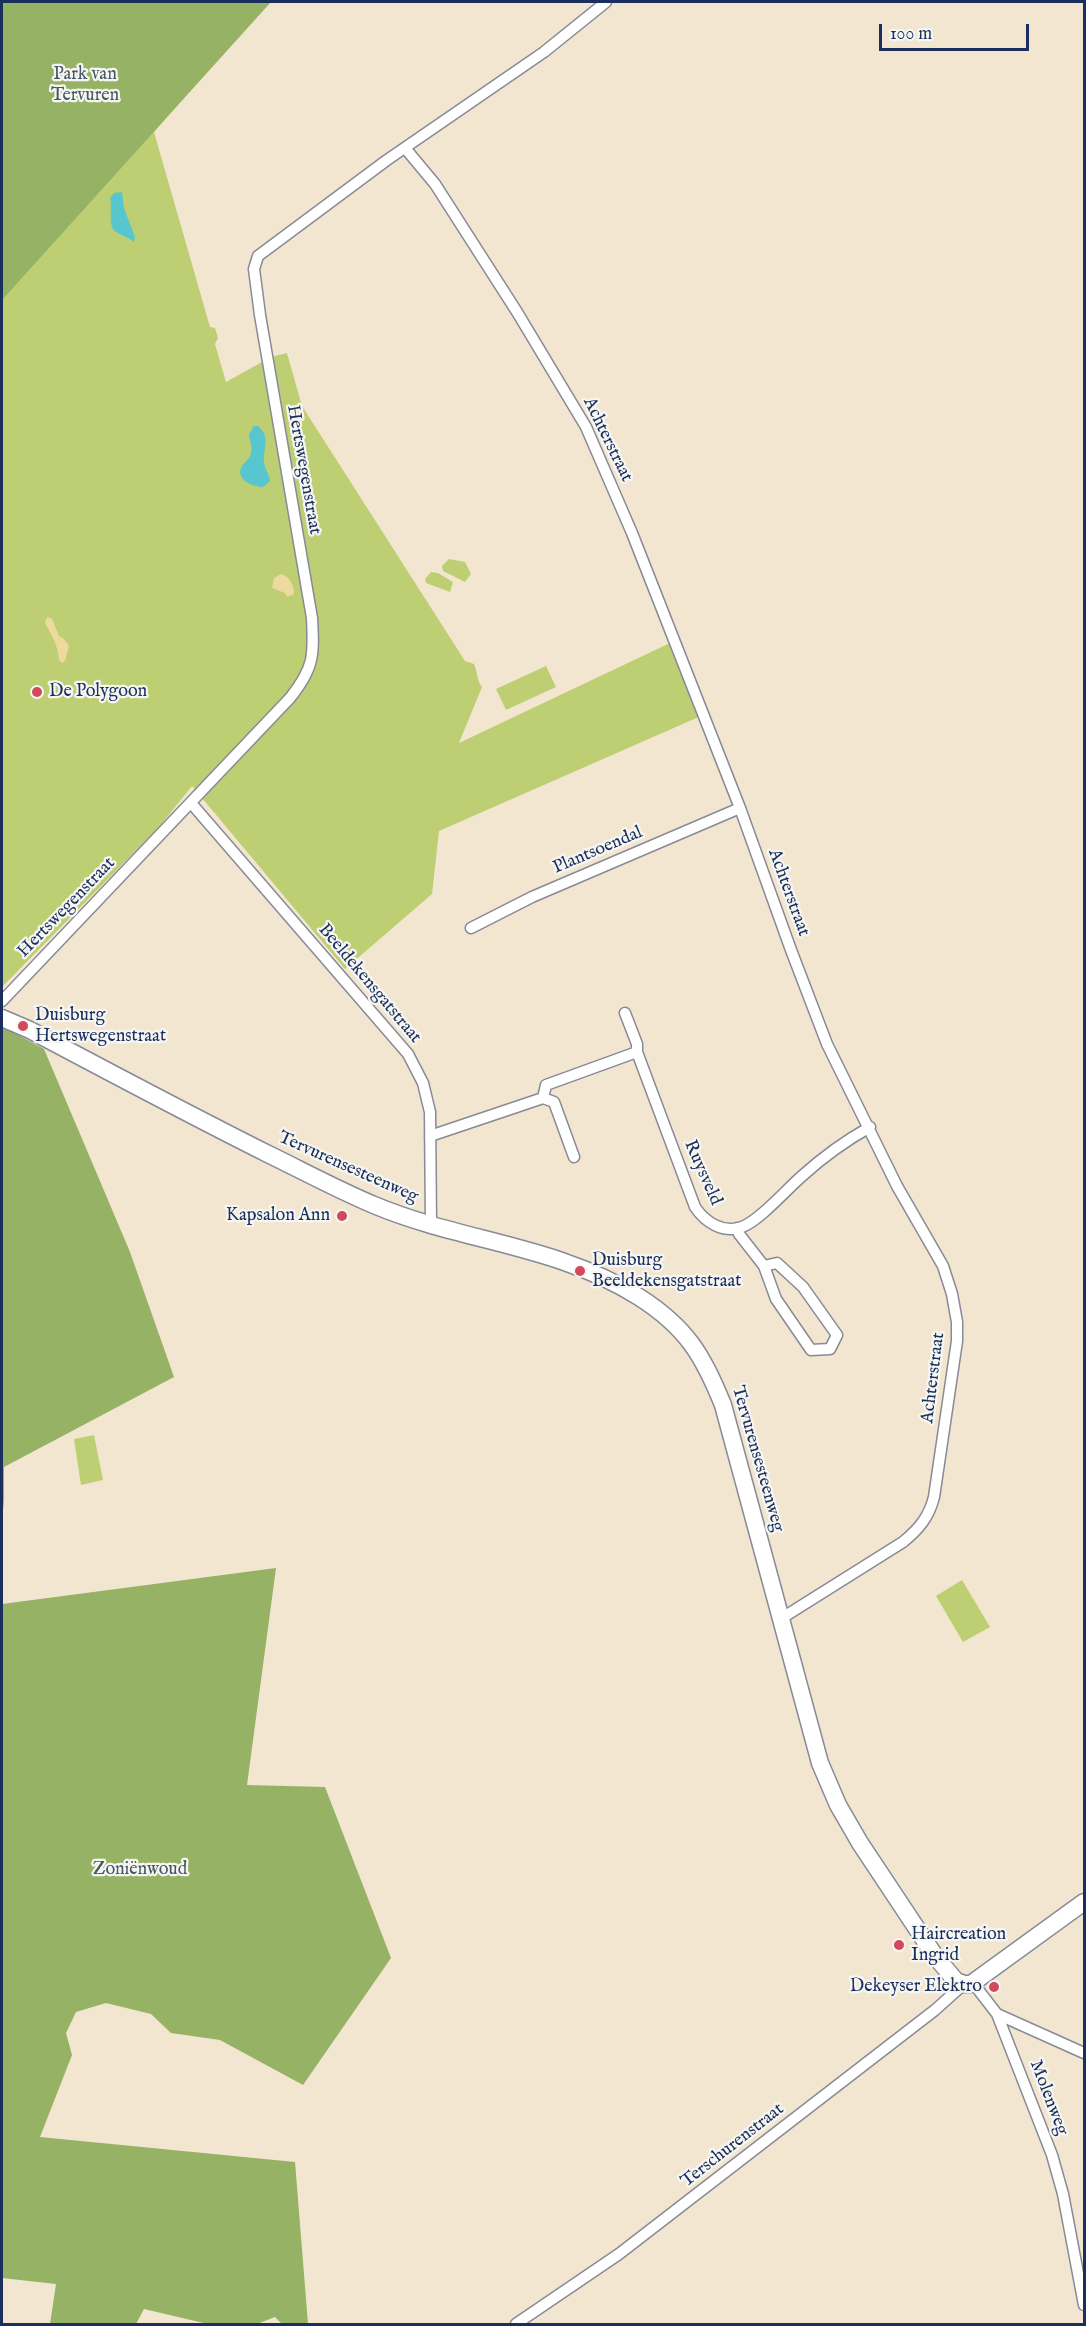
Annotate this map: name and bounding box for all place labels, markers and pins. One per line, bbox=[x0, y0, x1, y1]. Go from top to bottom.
place label: De Polygoon bbox=[49, 681, 147, 703]
marker: De Polygoon bbox=[30, 685, 44, 699]
place label: Duisburg Hertswegenstraat bbox=[35, 1005, 166, 1048]
marker: Duisburg Hertswegenstraat bbox=[16, 1019, 30, 1033]
place label: Kapsalon Ann bbox=[226, 1205, 330, 1227]
marker: Kapsalon Ann bbox=[335, 1209, 349, 1223]
place label: Duisburg Beeldekensgatstraat bbox=[592, 1250, 741, 1292]
marker: Duisburg Beeldekensgatstraat bbox=[573, 1264, 587, 1278]
place label: Haircreation Ingrid bbox=[911, 1924, 1006, 1966]
marker: Haircreation Ingrid bbox=[892, 1938, 906, 1952]
place label: Dekeyser Elektro bbox=[850, 1976, 982, 1998]
marker: Dekeyser Elektro bbox=[987, 1980, 1001, 1994]

